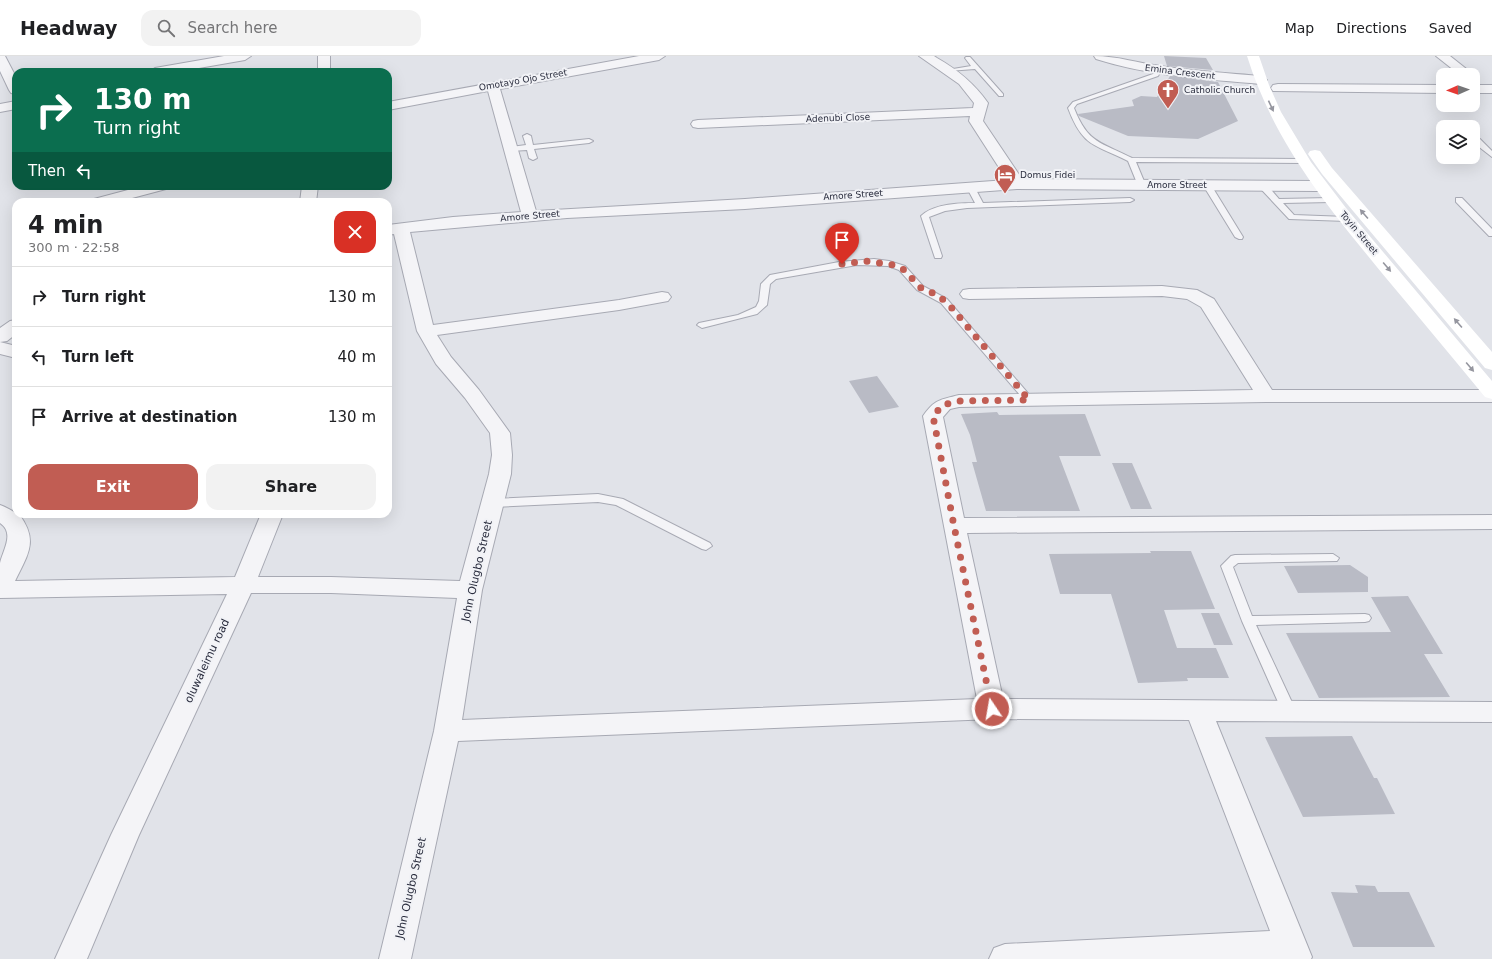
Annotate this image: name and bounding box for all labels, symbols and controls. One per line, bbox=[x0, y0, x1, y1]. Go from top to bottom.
search box bbox=[141, 10, 421, 46]
text: Headway bbox=[20, 17, 117, 39]
icon: search bbox=[155, 17, 177, 39]
text: Search here bbox=[187, 19, 278, 37]
text: Map bbox=[1285, 20, 1314, 36]
text: Directions bbox=[1336, 20, 1407, 36]
text: Saved bbox=[1429, 20, 1472, 36]
street label: Emina Crescent bbox=[1144, 63, 1216, 81]
street label: Omotayo Ojo Street bbox=[478, 67, 568, 93]
north arrow bbox=[1436, 68, 1480, 112]
map controls bbox=[1436, 68, 1480, 164]
church icon: Catholic Church bbox=[1155, 77, 1181, 110]
text: 130 m bbox=[94, 83, 191, 116]
icon: right bbox=[28, 84, 80, 136]
place label: Catholic Church bbox=[1184, 85, 1255, 95]
one-way arrow bbox=[1268, 100, 1274, 111]
street label: Adenubi Close bbox=[806, 112, 871, 124]
text: Turn right bbox=[94, 117, 180, 138]
button: layers bbox=[1436, 120, 1480, 164]
icon: left bbox=[73, 160, 95, 182]
text: Then bbox=[28, 162, 65, 180]
hotel icon: Domus Fidei bbox=[992, 162, 1018, 195]
place label: Domus Fidei bbox=[1020, 170, 1075, 180]
street label: Amore Street bbox=[1147, 180, 1207, 190]
street label: Amore Street bbox=[823, 188, 884, 202]
street label: Amore Street bbox=[500, 208, 561, 224]
street label: Toyin Street bbox=[1337, 209, 1380, 257]
one-way arrow bbox=[1359, 209, 1368, 219]
text: 4 min bbox=[28, 211, 103, 239]
button: close bbox=[334, 211, 376, 253]
pin bbox=[825, 223, 859, 264]
icon: arrive bbox=[831, 229, 853, 251]
text: 300 m · 22:58 bbox=[28, 240, 119, 255]
one-way arrow bbox=[1383, 262, 1392, 273]
icon: right bbox=[28, 286, 50, 308]
text: Turn right bbox=[62, 288, 146, 306]
text: 130 m bbox=[328, 288, 376, 306]
one-way arrow bbox=[1453, 318, 1462, 329]
icon: left bbox=[28, 346, 50, 368]
text: Turn left bbox=[62, 348, 134, 366]
text: 40 m bbox=[338, 348, 376, 366]
one-way arrow bbox=[1466, 362, 1475, 373]
icon: arrive bbox=[28, 406, 50, 428]
text: Arrive at destination bbox=[62, 408, 237, 426]
text: 130 m bbox=[328, 408, 376, 426]
button: Exit bbox=[28, 464, 198, 510]
button: Share bbox=[206, 464, 376, 510]
street label: John Olugbo Street bbox=[459, 518, 495, 624]
street label: oluwaleimu road bbox=[182, 617, 232, 705]
position arrow bbox=[971, 688, 1013, 730]
street label: John Olugbo Street bbox=[393, 835, 429, 941]

